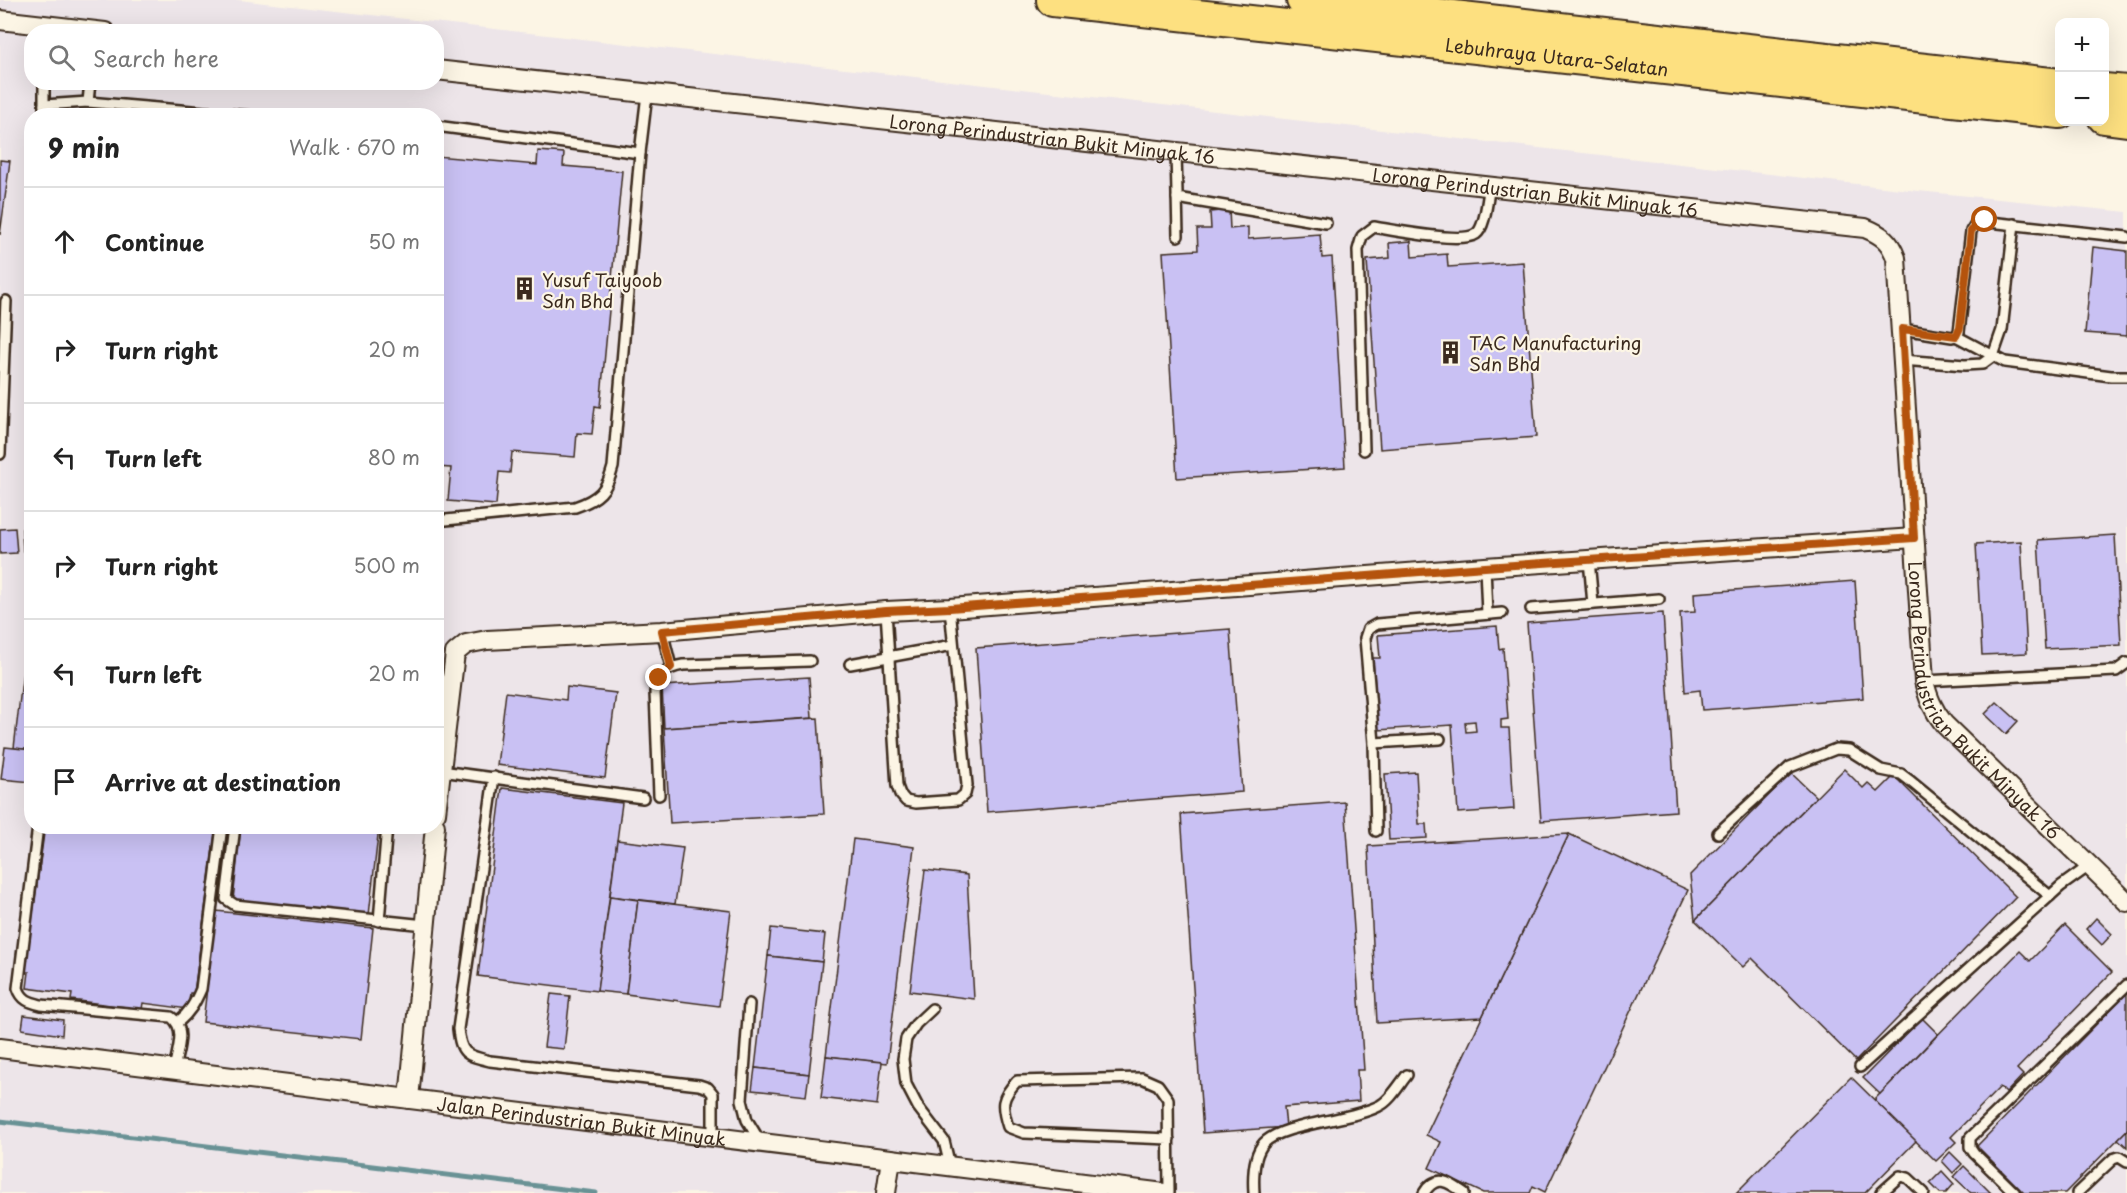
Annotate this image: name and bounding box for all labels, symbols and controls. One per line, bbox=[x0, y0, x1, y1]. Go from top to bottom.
map controls bbox=[2055, 18, 2109, 126]
button: + bbox=[2055, 18, 2109, 72]
search box bbox=[24, 24, 444, 90]
street label: Lebuhraya Utara–Selatan bbox=[1444, 30, 1670, 82]
icon: search bbox=[45, 41, 78, 74]
text: Search here bbox=[93, 41, 219, 74]
button: − bbox=[2055, 72, 2109, 126]
street label: Lorong Perindustrian Bukit Minyak 16 bbox=[888, 107, 1216, 170]
text: 9 min bbox=[48, 128, 120, 167]
text: Walk · 670 m bbox=[289, 132, 420, 162]
street label: Lorong Perindustrian Bukit Minyak 16 bbox=[1371, 160, 1699, 223]
route start bbox=[1971, 206, 1997, 232]
icon: ahead bbox=[48, 225, 81, 258]
text: Continue bbox=[105, 225, 204, 258]
text: 50 m bbox=[368, 226, 420, 256]
place label: Yusuf Taiyoob Sdn Bhd bbox=[542, 266, 662, 314]
building icon: Yusuf Taiyoob Sdn Bhd bbox=[511, 276, 537, 302]
place label: TAC Manufacturing Sdn Bhd bbox=[1469, 329, 1641, 377]
icon: right bbox=[48, 333, 81, 366]
text: Turn right bbox=[105, 333, 218, 366]
text: 20 m bbox=[368, 334, 420, 364]
building icon: TAC Manufacturing Sdn Bhd bbox=[1438, 339, 1464, 365]
icon: left bbox=[48, 441, 81, 474]
text: Turn left bbox=[105, 441, 202, 474]
text: 80 m bbox=[368, 442, 420, 472]
icon: right bbox=[48, 549, 81, 582]
text: Turn right bbox=[105, 549, 218, 582]
text: 500 m bbox=[353, 550, 420, 580]
street label: Lorong Perindustrian Bukit Minyak 16 bbox=[1903, 560, 2068, 845]
icon: left bbox=[48, 657, 81, 690]
text: Turn left bbox=[105, 657, 202, 690]
text: 20 m bbox=[368, 658, 420, 688]
route end bbox=[645, 664, 671, 690]
icon: arrive bbox=[48, 765, 81, 798]
text: Arrive at destination bbox=[105, 765, 341, 798]
street label: Jalan Perindustrian Bukit Minyak bbox=[435, 1089, 728, 1152]

